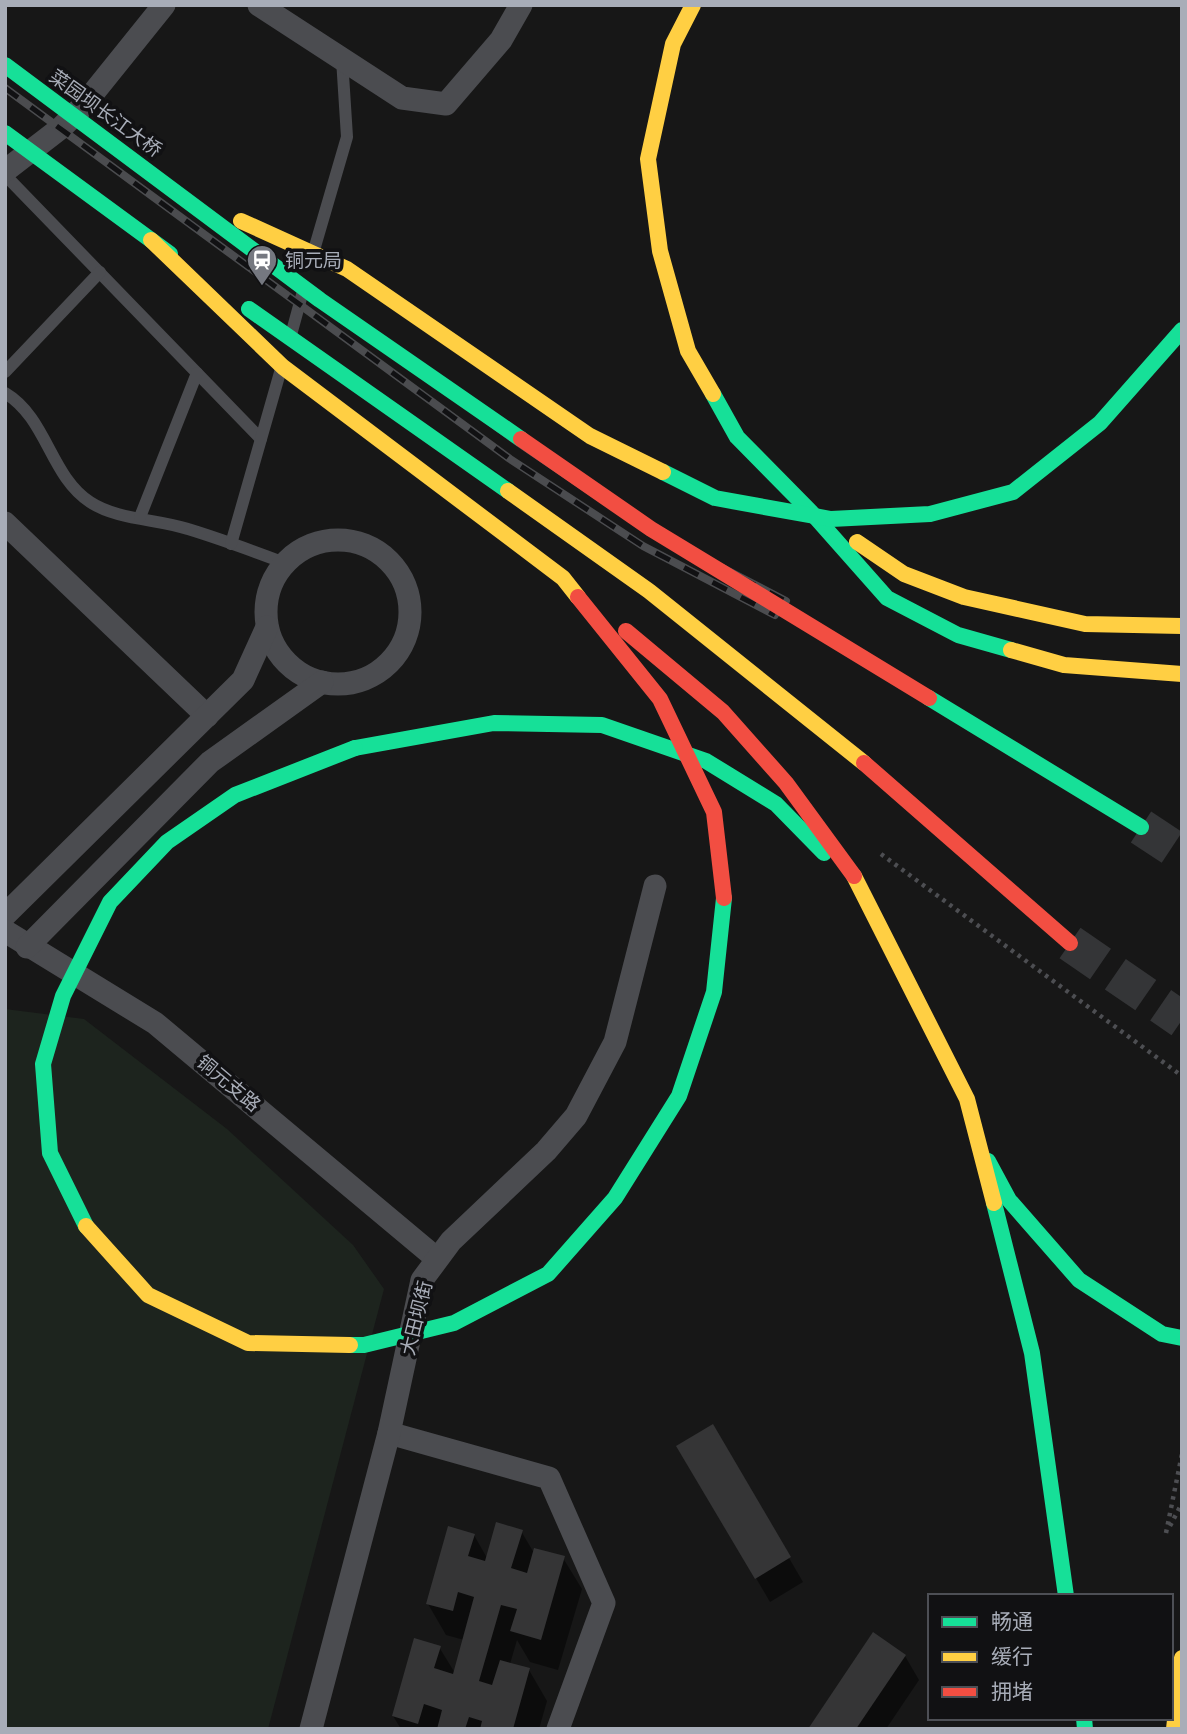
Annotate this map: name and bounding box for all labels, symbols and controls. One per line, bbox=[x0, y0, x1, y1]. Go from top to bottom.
street label: 菜园坝长江大桥 bbox=[46, 65, 166, 161]
station icon: 铜元局 bbox=[245, 243, 279, 287]
place label: 铜元局 bbox=[285, 249, 342, 271]
street label: 铜元支路 bbox=[193, 1050, 265, 1116]
street label: 大田坝街 bbox=[396, 1278, 436, 1358]
legend bbox=[928, 1594, 1173, 1720]
text: 畅通 bbox=[991, 1609, 1033, 1634]
text: 缓行 bbox=[991, 1644, 1033, 1669]
text: 拥堵 bbox=[991, 1679, 1033, 1704]

